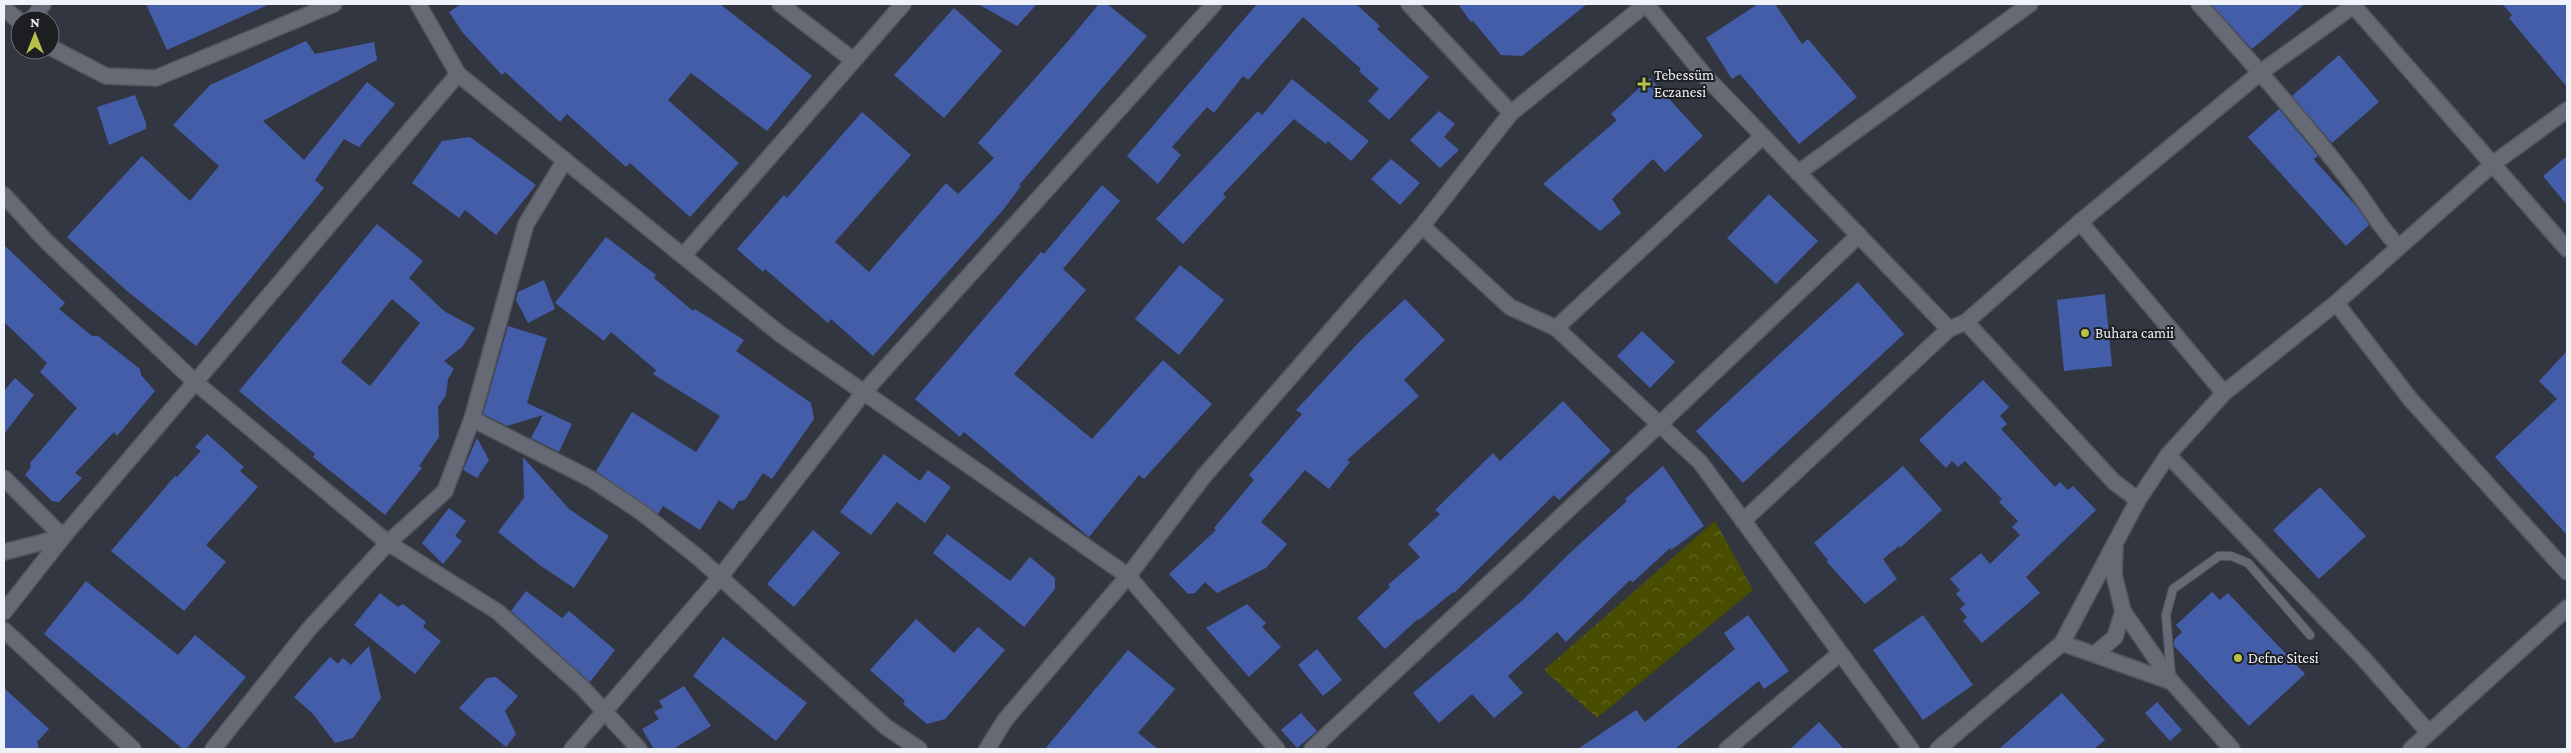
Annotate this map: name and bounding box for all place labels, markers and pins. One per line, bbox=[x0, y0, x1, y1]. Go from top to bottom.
place label: Tebessüm Eczanesi bbox=[1654, 67, 1714, 100]
marker: Tebessüm Eczanesi bbox=[1638, 78, 1650, 90]
place label: Buhara camii bbox=[2095, 325, 2174, 341]
marker: Buhara camii bbox=[2079, 327, 2091, 339]
place label: Defne Sitesi bbox=[2248, 650, 2319, 666]
marker: Defne Sitesi bbox=[2232, 652, 2244, 664]

